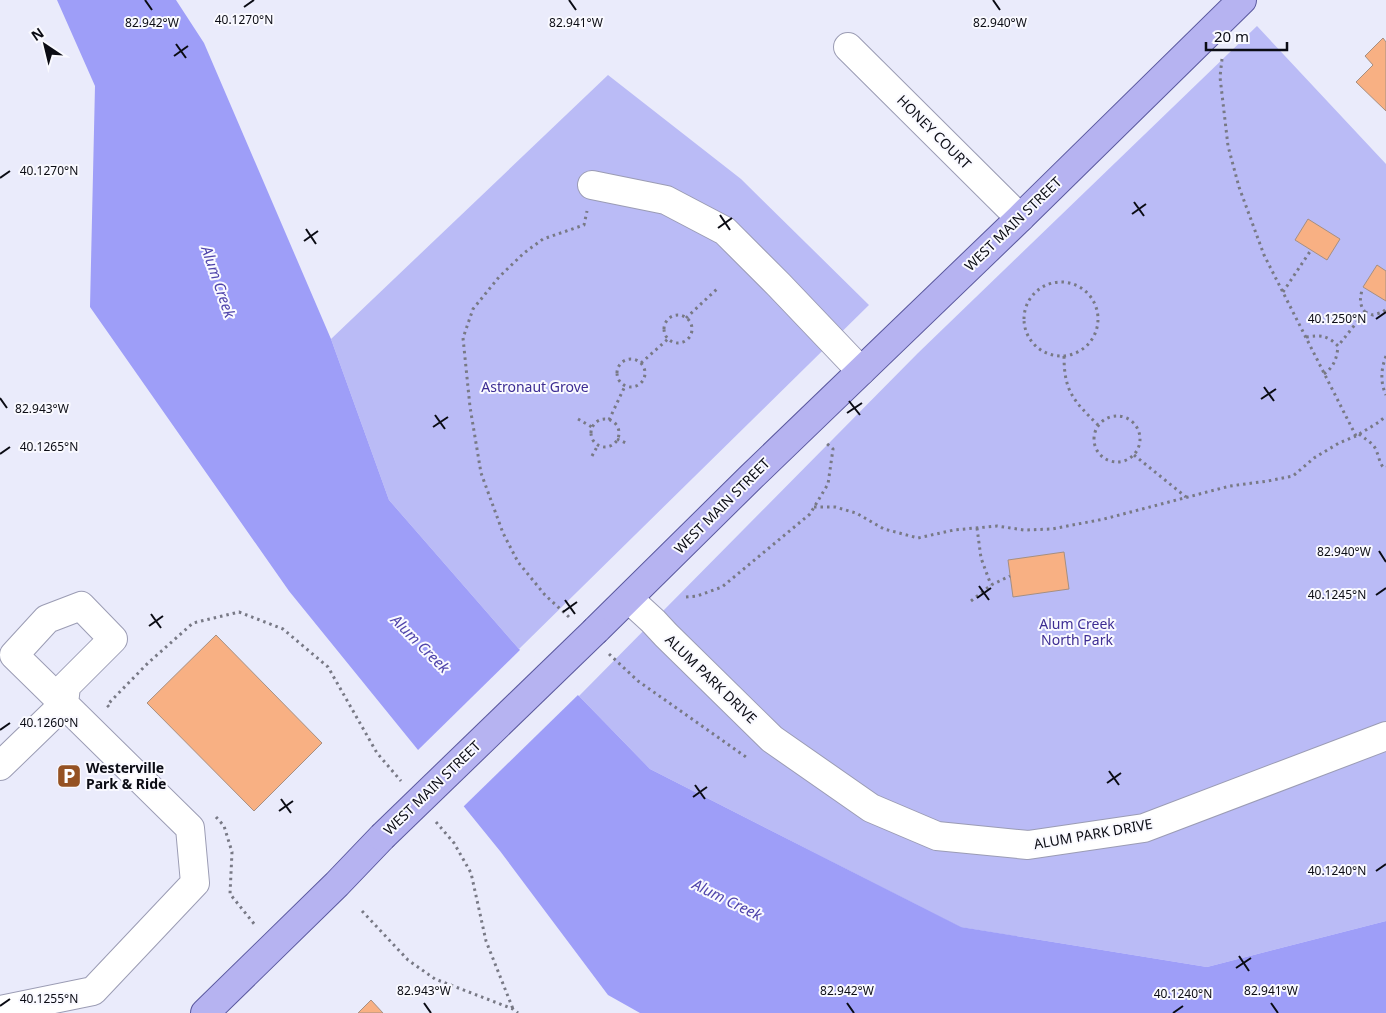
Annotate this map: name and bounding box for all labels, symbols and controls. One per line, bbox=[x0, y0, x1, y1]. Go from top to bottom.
text: 40.1270°N bbox=[215, 11, 273, 28]
text: 82.942°W bbox=[125, 14, 179, 31]
text: 82.941°W bbox=[549, 14, 603, 31]
text: 82.940°W bbox=[973, 14, 1027, 31]
north arrow bbox=[20, 20, 70, 70]
scale bar bbox=[1206, 20, 1287, 52]
text: N bbox=[27, 23, 47, 45]
text: 20 m bbox=[1214, 26, 1249, 46]
street label: HONEY COURT bbox=[893, 90, 976, 173]
text: 40.1270°N bbox=[20, 162, 78, 179]
street label: WEST MAIN STREET bbox=[960, 172, 1065, 275]
water label: Alum Creek bbox=[197, 242, 241, 321]
text: 40.1250°N bbox=[1308, 310, 1366, 327]
park label: Astronaut Grove bbox=[481, 377, 589, 396]
text: 82.943°W bbox=[15, 400, 69, 417]
text: 40.1265°N bbox=[20, 438, 78, 455]
street label: WEST MAIN STREET bbox=[670, 453, 774, 558]
text: 82.940°W bbox=[1317, 543, 1371, 560]
text: 40.1245°N bbox=[1308, 586, 1366, 603]
water label: Alum Creek bbox=[386, 609, 455, 677]
park label: Alum Creek North Park bbox=[1039, 614, 1115, 649]
street label: ALUM PARK DRIVE bbox=[661, 630, 761, 727]
text: 40.1260°N bbox=[20, 714, 78, 731]
street label: WEST MAIN STREET bbox=[379, 736, 484, 839]
place label: Westerville Park & Ride bbox=[86, 758, 166, 793]
parking icon: Westerville Park & Ride bbox=[56, 763, 82, 789]
street label: ALUM PARK DRIVE bbox=[1032, 814, 1154, 853]
text: 40.1240°N bbox=[1308, 862, 1366, 879]
water label: Alum Creek bbox=[689, 873, 766, 925]
text: 82.943°W bbox=[397, 982, 451, 999]
text: 82.942°W bbox=[820, 982, 874, 999]
text: 82.941°W bbox=[1244, 982, 1298, 999]
text: 40.1240°N bbox=[1154, 985, 1212, 1002]
text: 40.1255°N bbox=[20, 990, 78, 1007]

